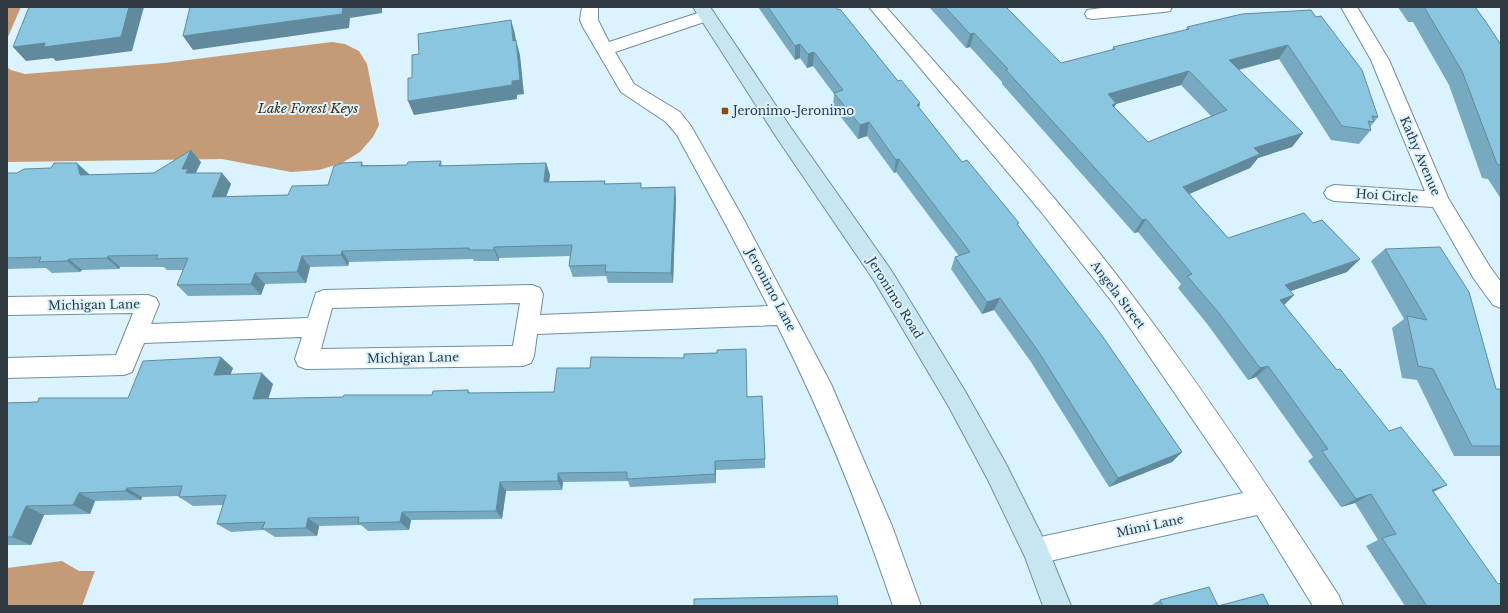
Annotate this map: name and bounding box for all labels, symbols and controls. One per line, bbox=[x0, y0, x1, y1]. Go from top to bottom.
water label: Lake Forest Keys bbox=[257, 100, 358, 117]
place label: Jeronimo-Jeronimo bbox=[731, 103, 854, 118]
marker: Jeronimo-Jeronimo bbox=[720, 106, 730, 116]
street label: Kathy Avenue bbox=[1397, 114, 1444, 198]
street label: Hoi Circle bbox=[1355, 186, 1419, 205]
street label: Jeronimo Lane bbox=[742, 244, 800, 334]
street label: Jeronimo Road bbox=[863, 253, 926, 341]
street label: Angela Street bbox=[1087, 257, 1149, 332]
street label: Michigan Lane bbox=[48, 296, 140, 313]
street label: Michigan Lane bbox=[367, 349, 459, 366]
street label: Mimi Lane bbox=[1115, 511, 1185, 540]

